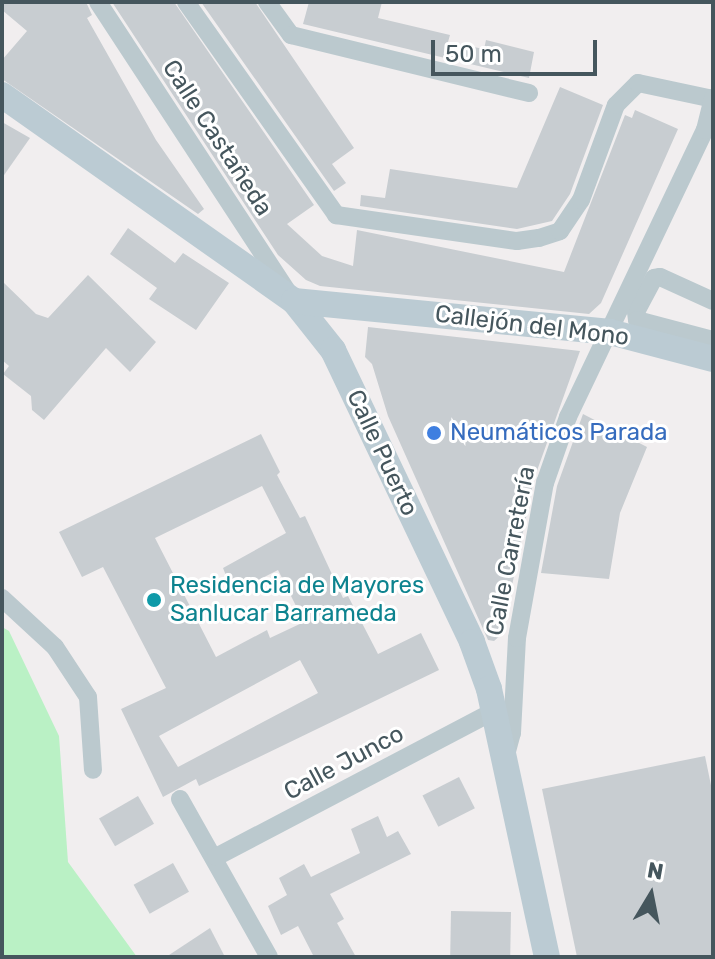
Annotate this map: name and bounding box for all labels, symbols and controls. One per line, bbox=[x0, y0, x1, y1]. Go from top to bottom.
scale bar bbox=[435, 24, 601, 74]
text: 50 m bbox=[445, 40, 502, 68]
street label: Calle Castañeda bbox=[156, 55, 278, 221]
street label: Callejón del Mono bbox=[433, 300, 631, 352]
street label: Calle Puerto bbox=[340, 385, 424, 521]
place label: Neumáticos Parada bbox=[450, 419, 667, 447]
marker: Neumáticos Parada bbox=[425, 424, 443, 442]
street label: Calle Carretería bbox=[480, 464, 542, 638]
place label: Residencia de Mayores Sanlucar Barrameda bbox=[170, 572, 424, 628]
marker: Residencia de Mayores Sanlucar Barrameda bbox=[145, 591, 163, 609]
street label: Calle Junco bbox=[279, 719, 409, 807]
north arrow bbox=[611, 855, 691, 935]
text: N bbox=[645, 856, 665, 886]

